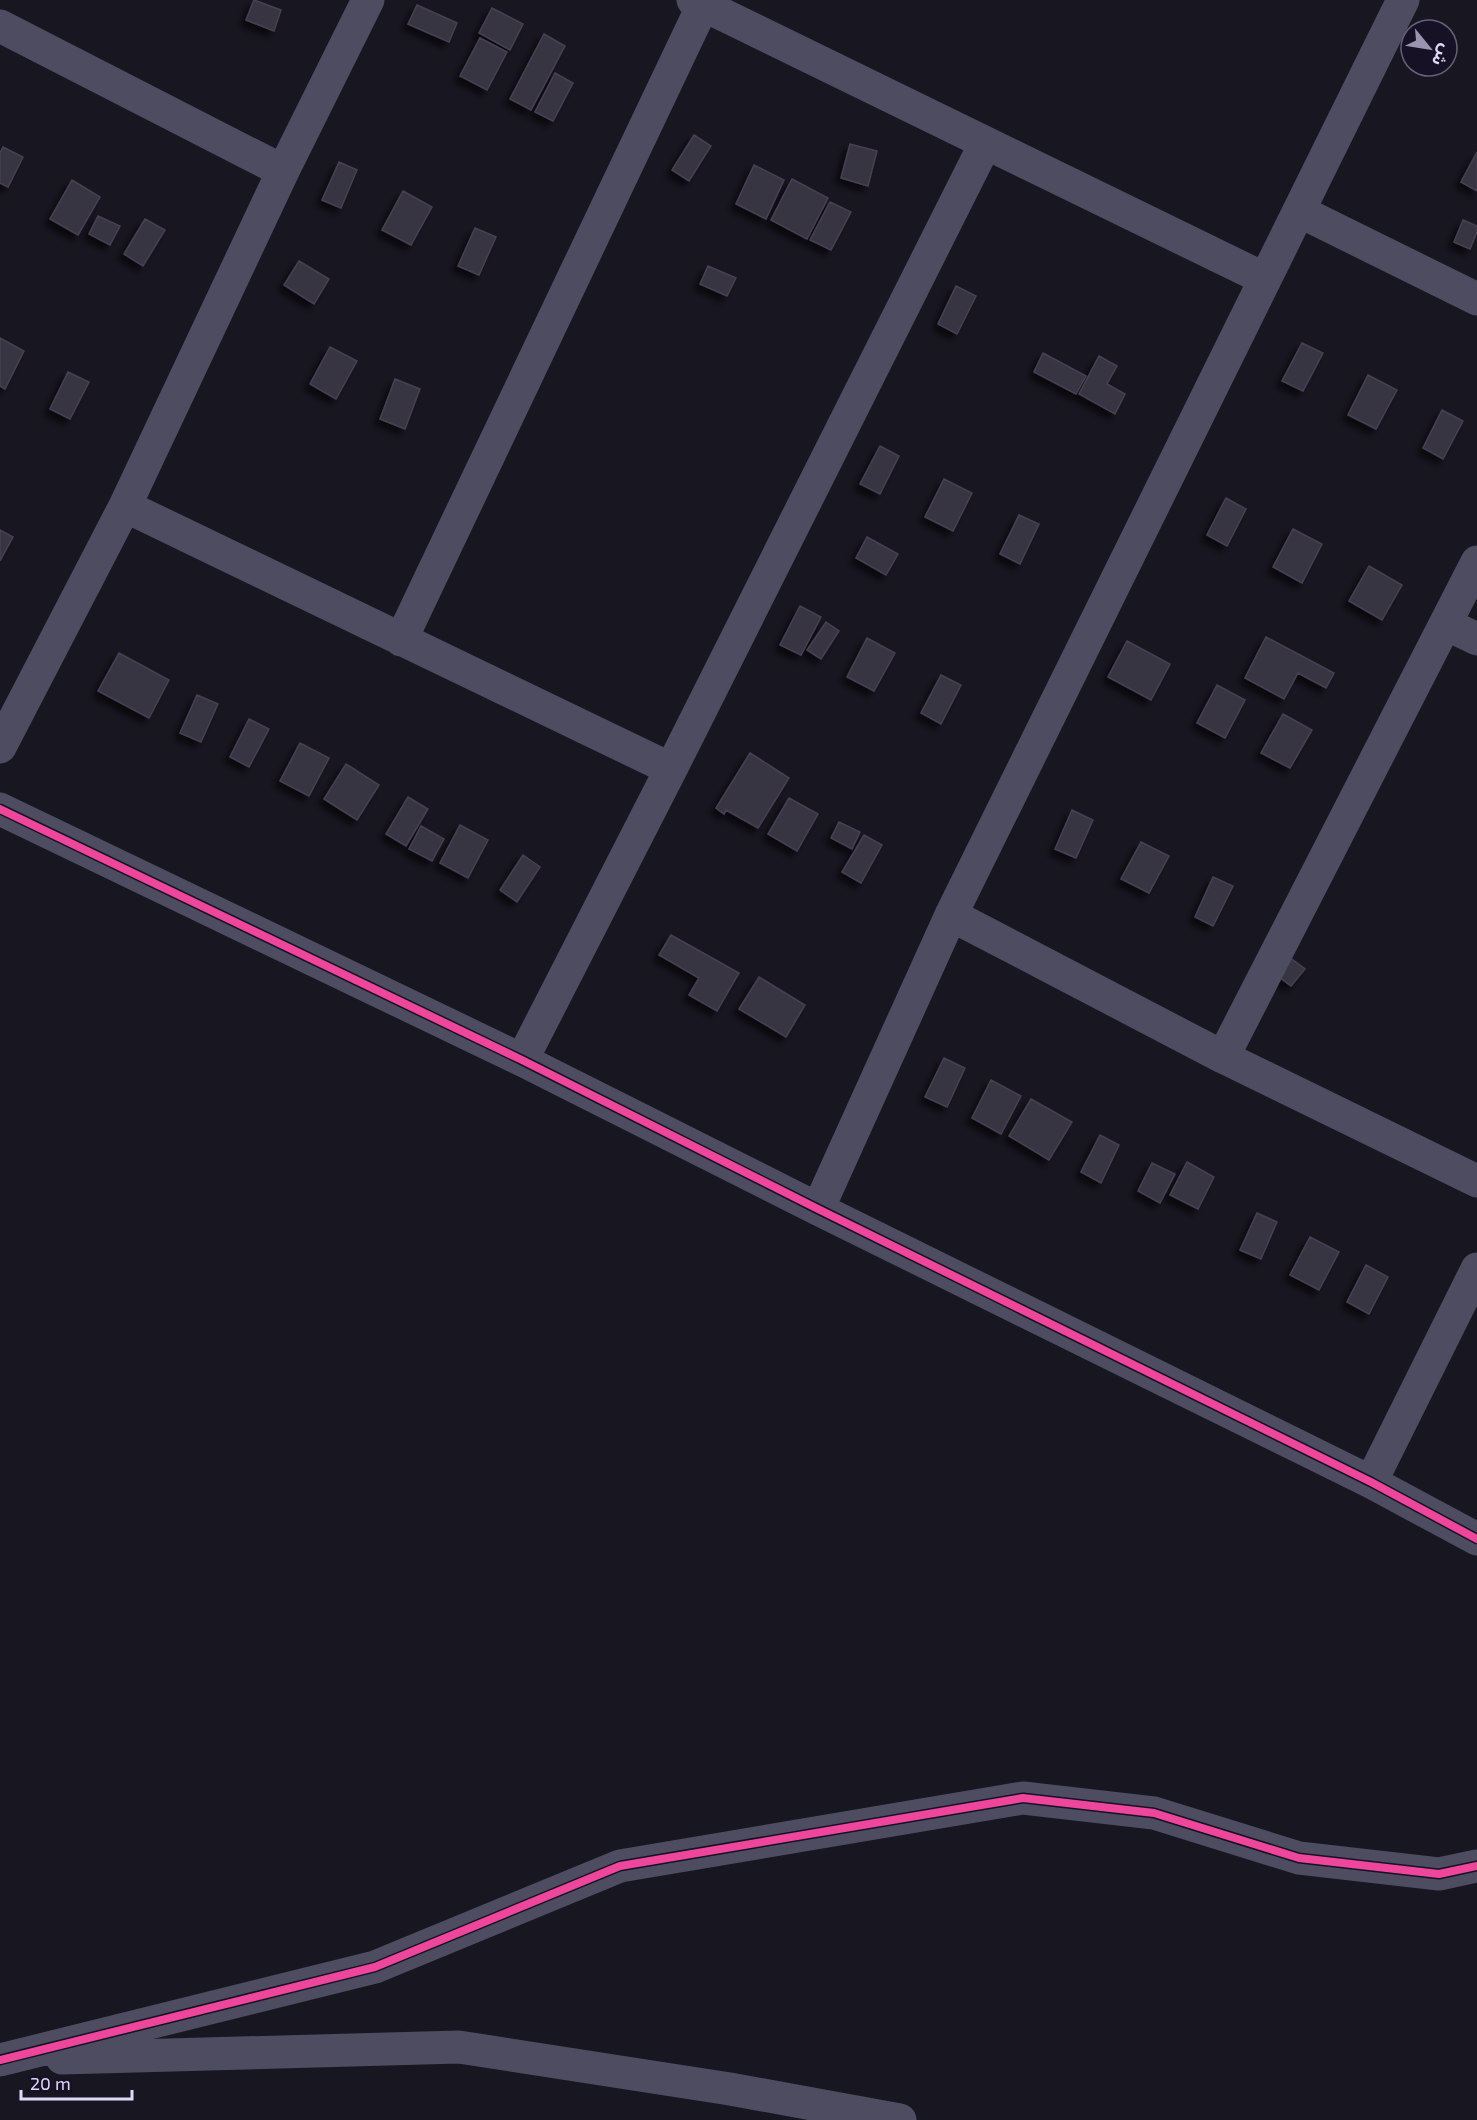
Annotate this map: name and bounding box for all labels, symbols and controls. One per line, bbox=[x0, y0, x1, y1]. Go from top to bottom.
north arrow bbox=[1399, 18, 1459, 78]
text: ش bbox=[1428, 41, 1456, 70]
scale bar bbox=[21, 2063, 132, 2101]
text: 20 m bbox=[30, 2072, 71, 2094]

